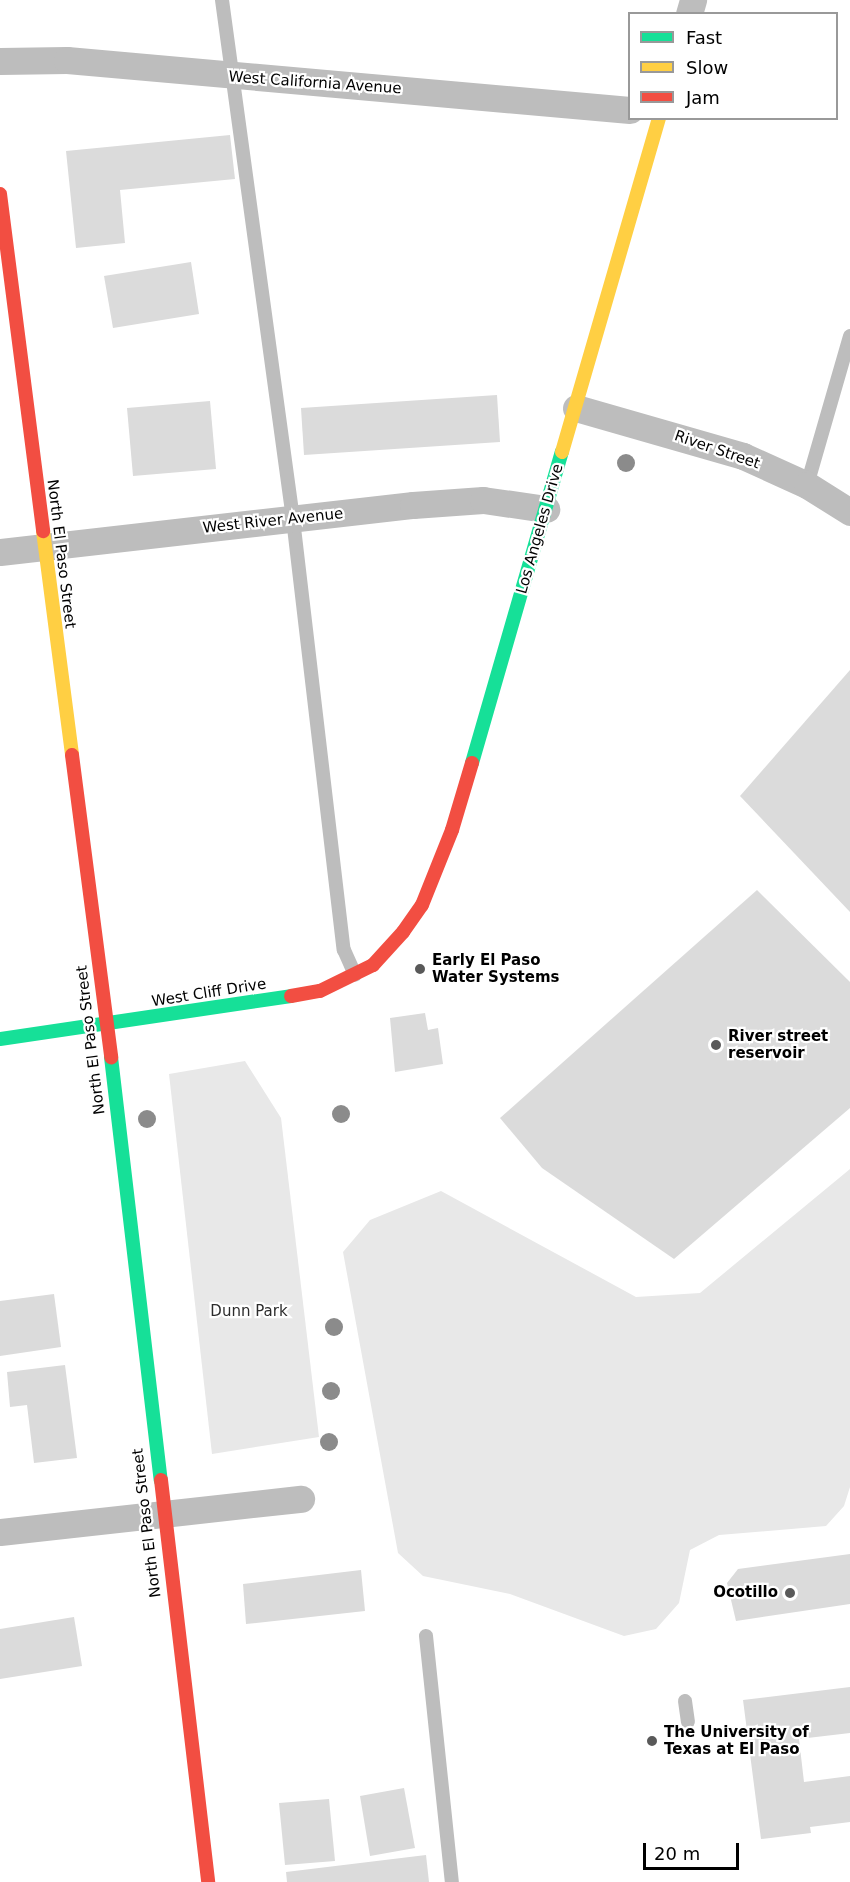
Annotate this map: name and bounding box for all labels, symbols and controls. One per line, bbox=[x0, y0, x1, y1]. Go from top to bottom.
legend bbox=[628, 12, 838, 120]
text: Fast bbox=[686, 27, 722, 48]
text: Slow bbox=[686, 57, 728, 78]
street label: West California Avenue bbox=[228, 68, 402, 98]
text: Jam bbox=[686, 87, 720, 108]
street label: River Street bbox=[672, 427, 762, 473]
street label: Los Angeles Drive bbox=[513, 462, 567, 596]
street label: North El Paso Street bbox=[43, 478, 79, 630]
street label: West River Avenue bbox=[202, 505, 344, 537]
place label: Early El Paso Water Systems bbox=[432, 951, 560, 986]
marker: Early El Paso Water Systems bbox=[413, 962, 427, 976]
street label: North El Paso Street bbox=[73, 964, 109, 1116]
street label: West Cliff Drive bbox=[151, 975, 267, 1011]
place label: River street reservoir bbox=[728, 1027, 828, 1062]
marker: River street reservoir bbox=[709, 1038, 723, 1052]
park label: Dunn Park bbox=[210, 1303, 288, 1321]
street label: North El Paso Street bbox=[129, 1447, 165, 1599]
place label: Ocotillo bbox=[713, 1584, 778, 1602]
marker: Ocotillo bbox=[783, 1586, 797, 1600]
place label: The University of Texas at El Paso bbox=[664, 1723, 809, 1758]
marker: The University of Texas at El Paso bbox=[645, 1734, 659, 1748]
scale bar bbox=[646, 1831, 742, 1869]
text: 20 m bbox=[654, 1843, 700, 1864]

